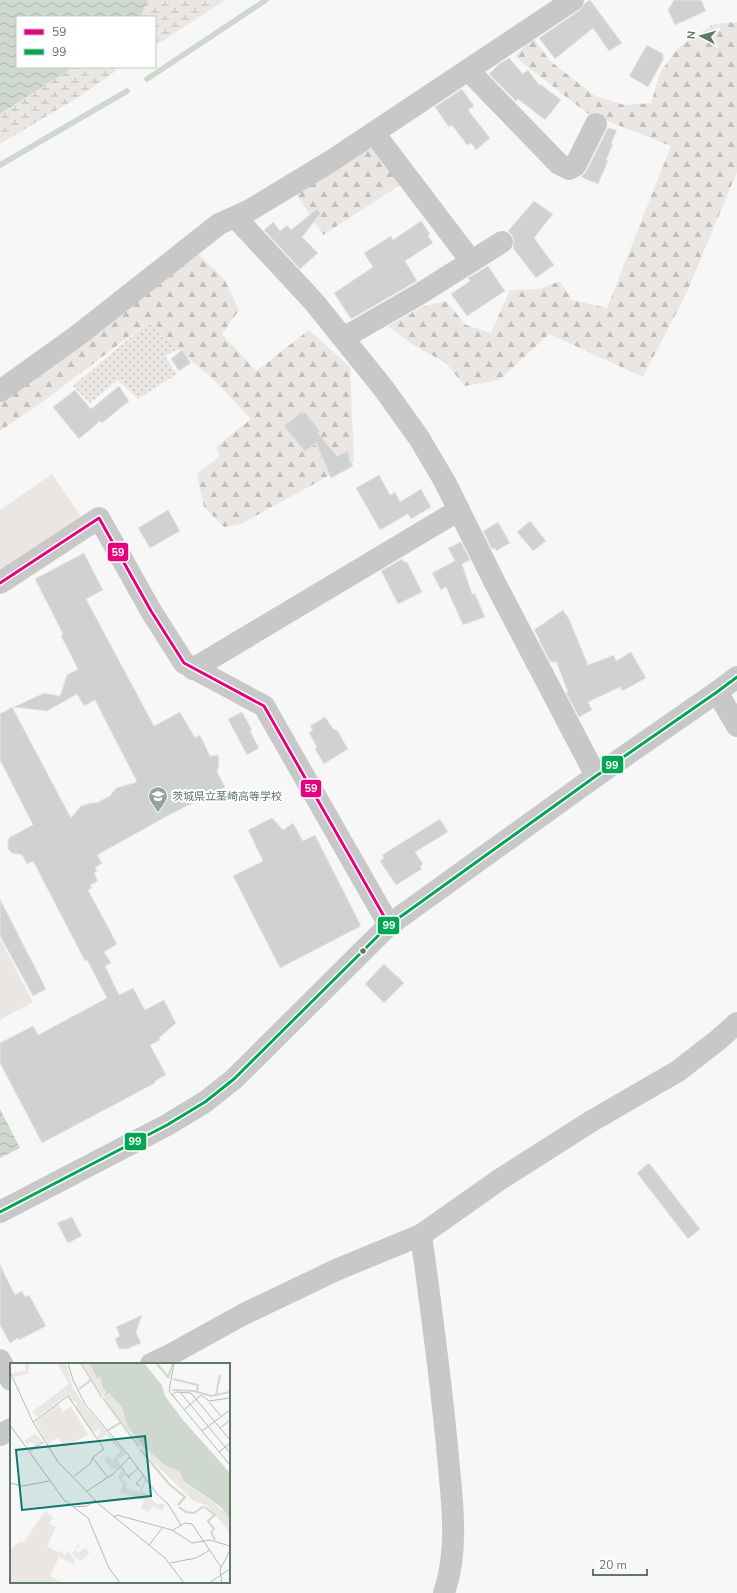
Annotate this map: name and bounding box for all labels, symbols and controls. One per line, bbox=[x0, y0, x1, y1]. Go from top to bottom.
legend bbox=[16, 16, 156, 68]
north arrow bbox=[681, 16, 721, 56]
text: 59 bbox=[52, 24, 66, 40]
text: N bbox=[684, 30, 699, 40]
text: 99 bbox=[52, 44, 66, 60]
line badge: 59 bbox=[107, 542, 129, 562]
text: 59 bbox=[111, 545, 125, 560]
line badge: 99 bbox=[601, 755, 624, 774]
text: 99 bbox=[605, 758, 619, 773]
line badge: 59 bbox=[300, 779, 322, 798]
text: 59 bbox=[304, 781, 318, 796]
school or university icon: 茨城県立茎崎高等学校 bbox=[147, 785, 169, 813]
place label: 茨城県立茎崎高等学校 bbox=[172, 789, 282, 804]
line badge: 99 bbox=[377, 916, 400, 935]
text: 99 bbox=[382, 918, 396, 933]
unlabelled marker bbox=[358, 946, 368, 956]
line badge: 99 bbox=[124, 1132, 147, 1151]
text: 99 bbox=[128, 1134, 142, 1149]
inset map bbox=[10, 1363, 230, 1583]
scale bar bbox=[593, 1551, 647, 1577]
text: 20 m bbox=[599, 1557, 627, 1573]

